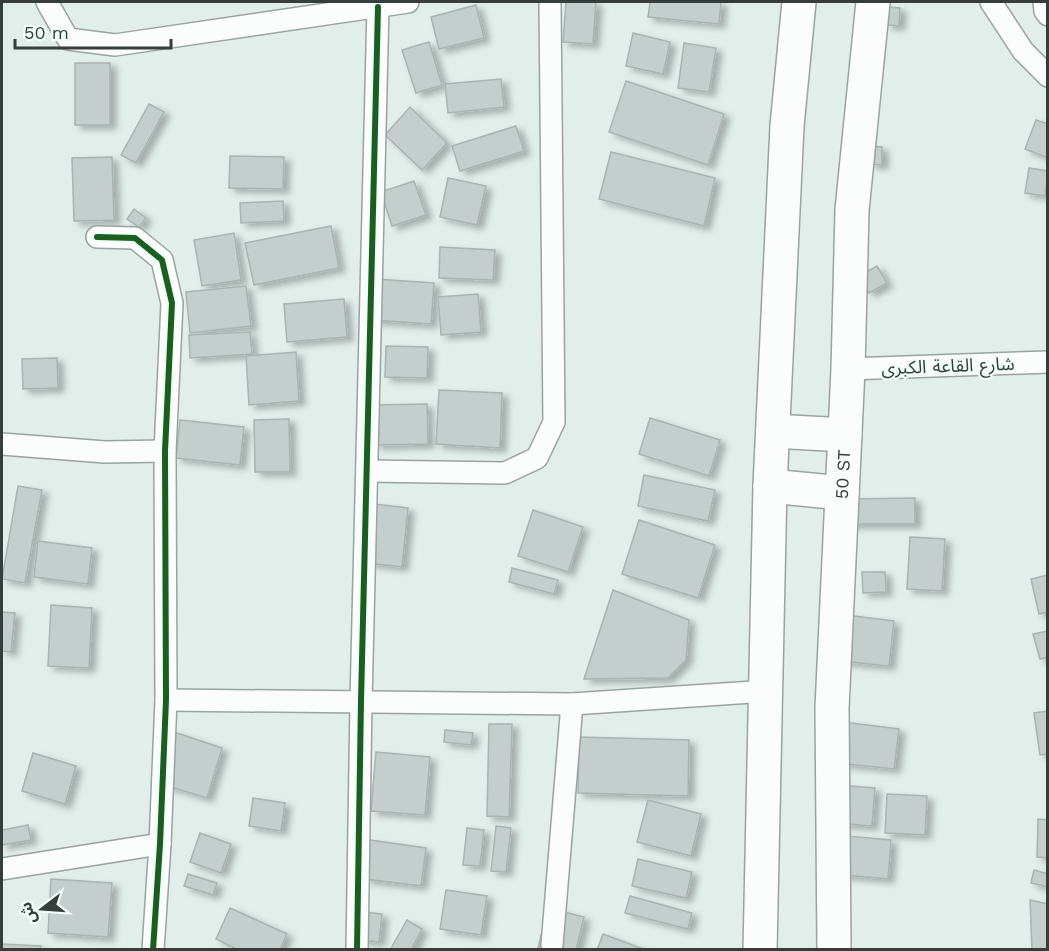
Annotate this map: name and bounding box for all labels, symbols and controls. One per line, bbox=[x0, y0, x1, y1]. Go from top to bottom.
scale bar bbox=[15, 12, 171, 50]
text: 50 m bbox=[24, 22, 69, 43]
street label: شارع القاعة الكبرى bbox=[881, 353, 1015, 382]
street label: 50 ST bbox=[831, 449, 854, 500]
north arrow bbox=[12, 879, 72, 939]
text: ش bbox=[16, 900, 40, 926]

